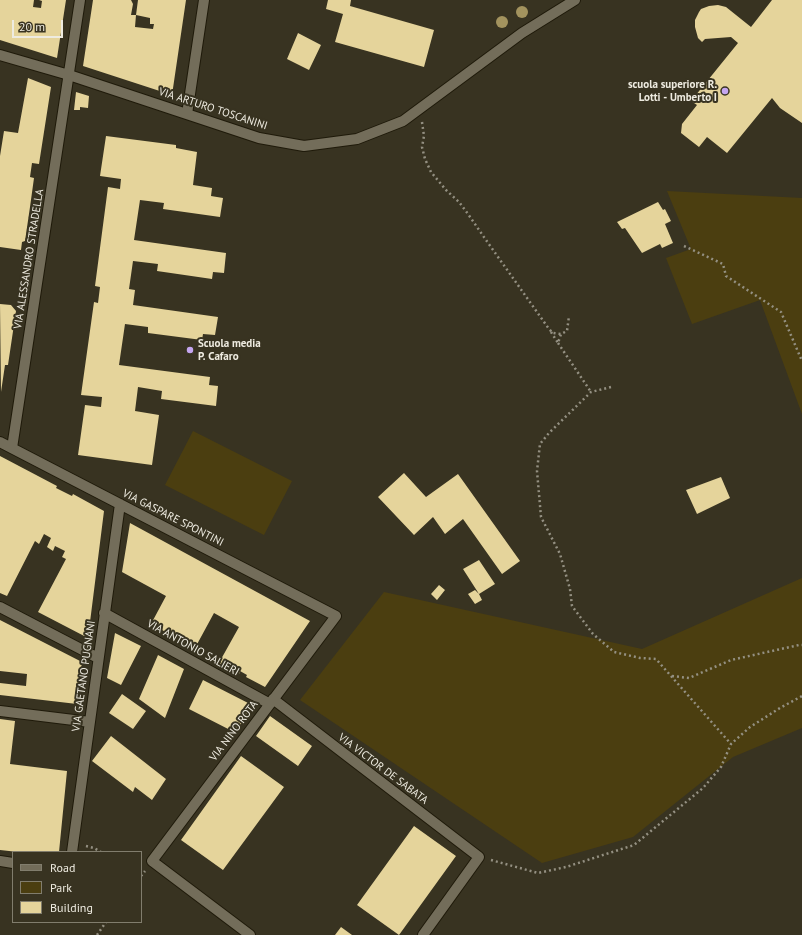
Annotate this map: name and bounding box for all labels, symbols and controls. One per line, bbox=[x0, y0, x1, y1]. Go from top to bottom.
scale bar bbox=[14, 12, 65, 38]
text: 20 m bbox=[19, 19, 45, 34]
place label: scuola superiore R. Lotti - Umberto I bbox=[628, 78, 717, 104]
street label: VIA ARTURO TOSCANINI bbox=[157, 85, 269, 133]
marker: scuola superiore R. Lotti - Umberto I bbox=[720, 86, 730, 96]
street label: VIA ALESSANDRO STRADELLA bbox=[11, 188, 47, 330]
place label: Scuola media P. Cafaro bbox=[198, 337, 261, 363]
marker: Scuola media P. Cafaro bbox=[185, 345, 195, 355]
street label: VIA GASPARE SPONTINI bbox=[120, 487, 226, 549]
street label: VIA ANTONIO SALIERI bbox=[144, 617, 242, 679]
street label: VIA GAETANO PUGNANI bbox=[70, 620, 98, 732]
street label: VIA NINO ROTA bbox=[207, 698, 261, 764]
street label: VIA VICTOR DE SABATA bbox=[335, 731, 431, 807]
legend bbox=[12, 851, 142, 923]
text: Road bbox=[50, 860, 75, 875]
text: Park bbox=[50, 880, 72, 895]
text: Building bbox=[50, 900, 93, 915]

